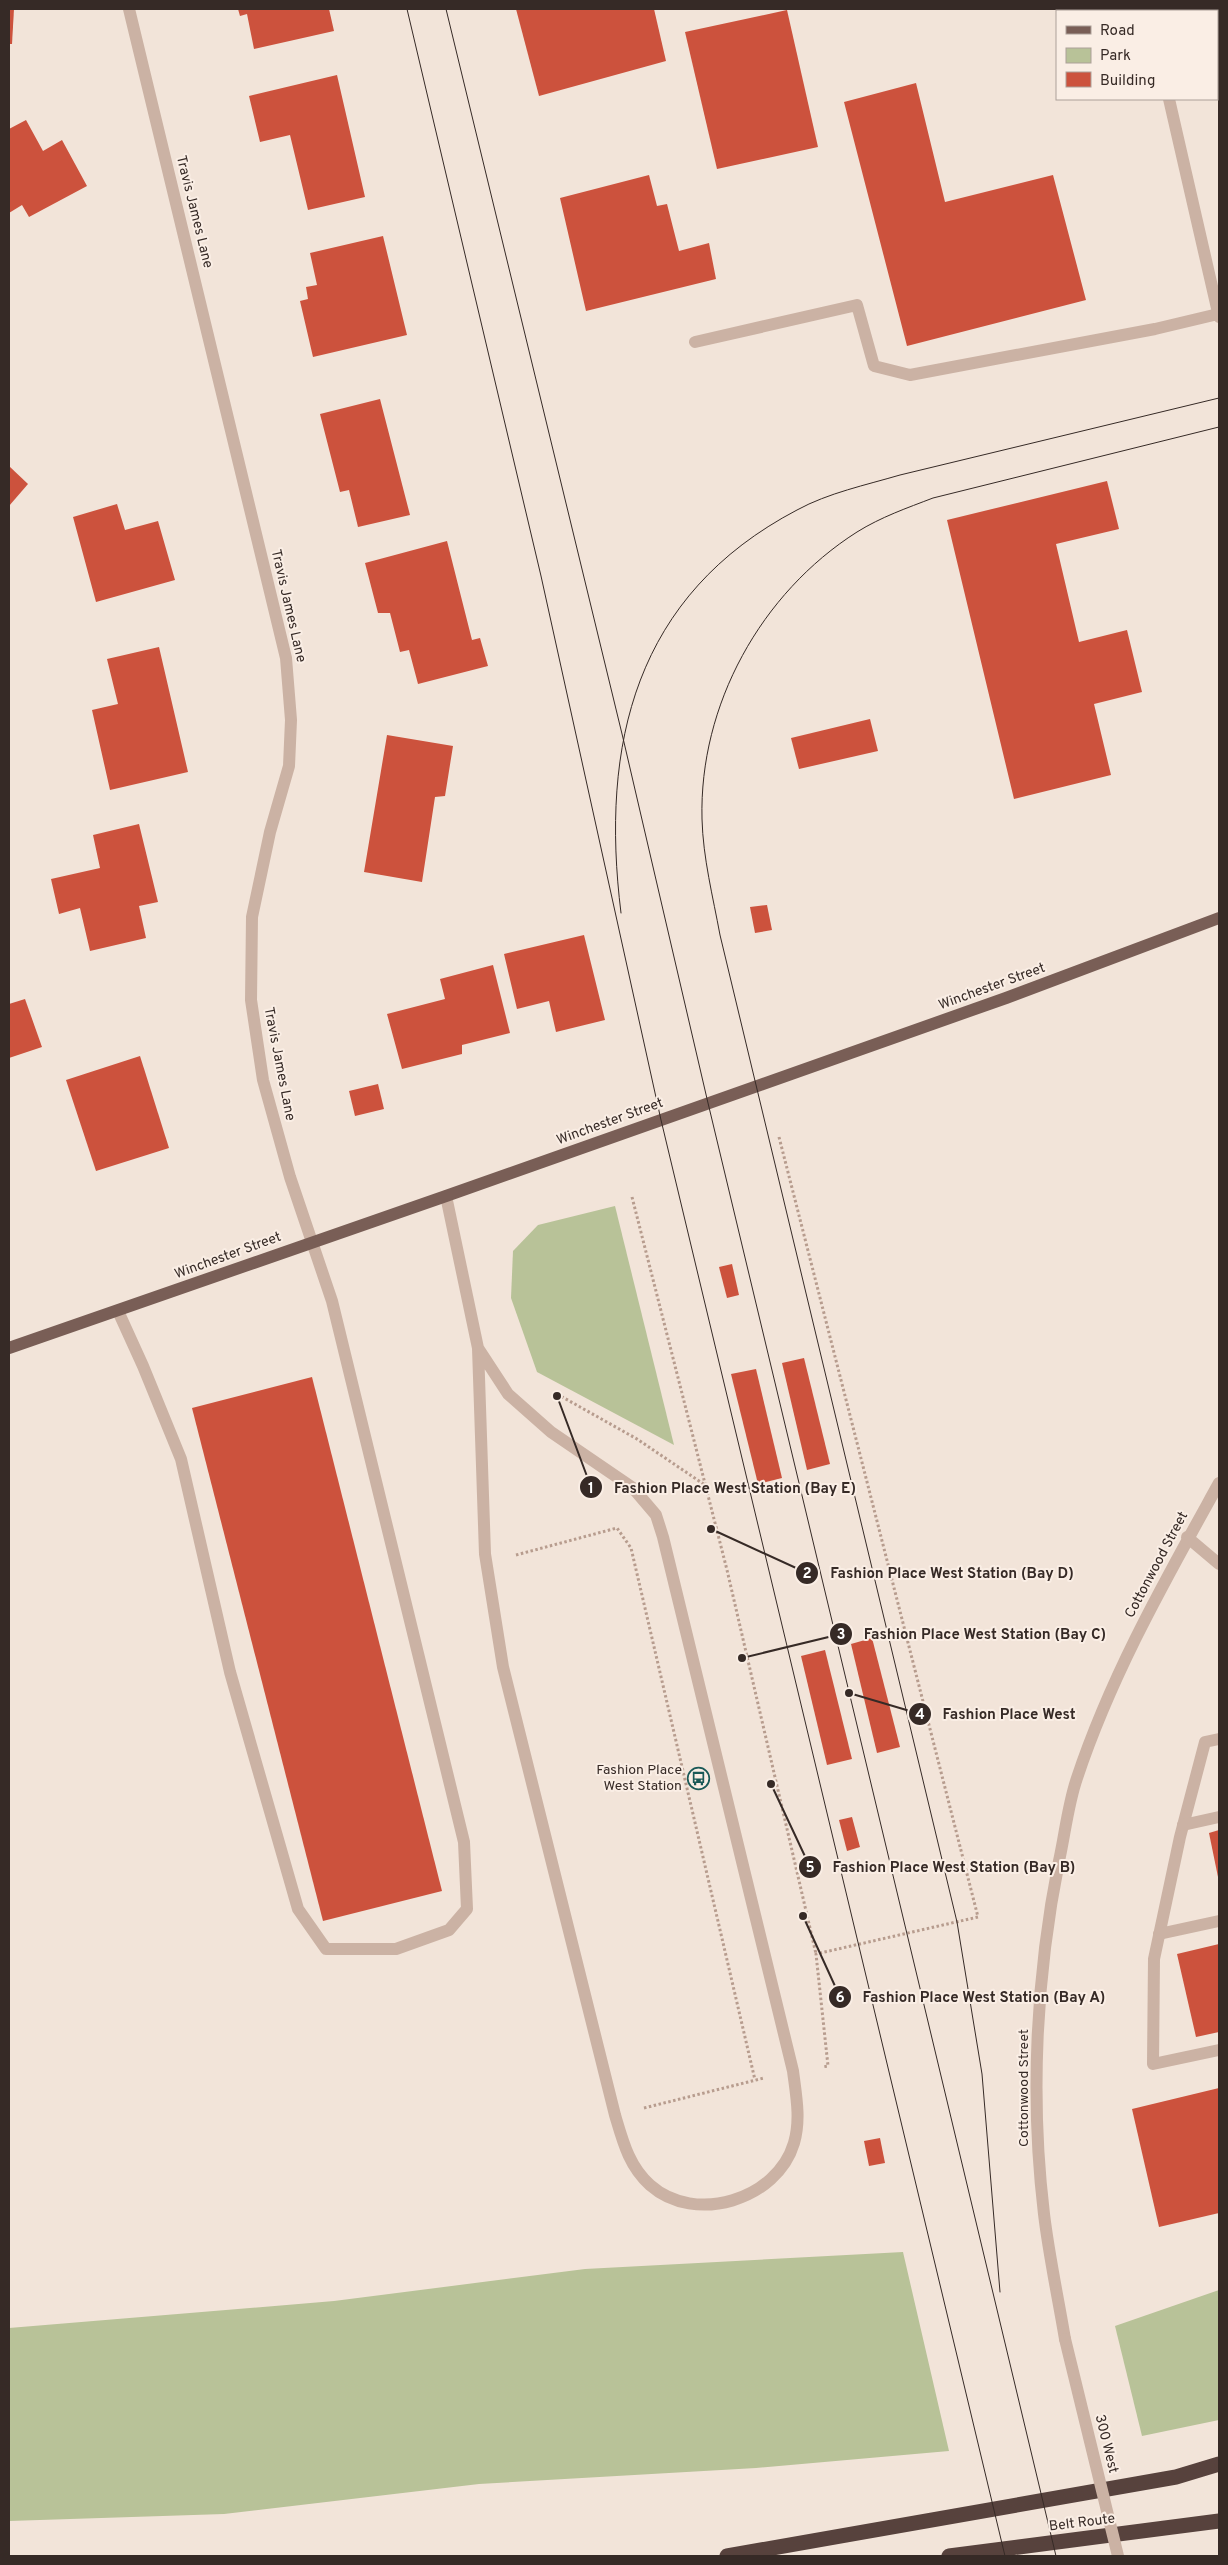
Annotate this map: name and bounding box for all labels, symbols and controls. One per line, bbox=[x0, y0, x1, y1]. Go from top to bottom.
legend bbox=[1056, 10, 1218, 100]
text: Road bbox=[1100, 22, 1135, 41]
text: Park bbox=[1100, 47, 1131, 66]
text: Building bbox=[1100, 72, 1155, 91]
street label: Travis James Lane bbox=[172, 154, 216, 270]
street label: Travis James Lane bbox=[267, 548, 309, 664]
street label: Winchester Street bbox=[936, 960, 1048, 1014]
street label: Travis James Lane bbox=[260, 1006, 298, 1122]
street label: Winchester Street bbox=[554, 1095, 666, 1149]
street label: Winchester Street bbox=[172, 1229, 284, 1283]
callout: Fashion Place West Station (Bay E) bbox=[579, 1472, 866, 1502]
text: 1 bbox=[588, 1480, 594, 1499]
text: Fashion Place West Station (Bay E) bbox=[614, 1480, 856, 1499]
street label: Cottonwood Street bbox=[1122, 1509, 1192, 1621]
callout: Fashion Place West Station (Bay D) bbox=[795, 1558, 1083, 1588]
text: 2 bbox=[802, 1565, 812, 1584]
text: Fashion Place West Station (Bay D) bbox=[830, 1565, 1074, 1584]
callout: Fashion Place West Station (Bay C) bbox=[828, 1619, 1116, 1649]
text: 3 bbox=[837, 1626, 846, 1645]
text: Fashion Place West Station (Bay C) bbox=[864, 1626, 1106, 1645]
callout: Fashion Place West bbox=[908, 1699, 1086, 1729]
text: 4 bbox=[915, 1706, 925, 1725]
text: Fashion Place West bbox=[942, 1706, 1076, 1725]
place label: Fashion Place West Station bbox=[596, 1762, 682, 1795]
bus stop icon: Fashion Place West Station bbox=[686, 1766, 710, 1790]
callout: Fashion Place West Station (Bay B) bbox=[798, 1852, 1086, 1882]
text: 5 bbox=[805, 1859, 815, 1878]
text: Fashion Place West Station (Bay B) bbox=[833, 1859, 1075, 1878]
callout: Fashion Place West Station (Bay A) bbox=[828, 1982, 1116, 2012]
text: 6 bbox=[835, 1989, 845, 2008]
text: Fashion Place West Station (Bay A) bbox=[863, 1989, 1105, 2008]
street label: Cottonwood Street bbox=[1016, 2029, 1033, 2147]
street label: 300 West bbox=[1091, 2413, 1121, 2475]
street label: Belt Route bbox=[1048, 2511, 1116, 2535]

